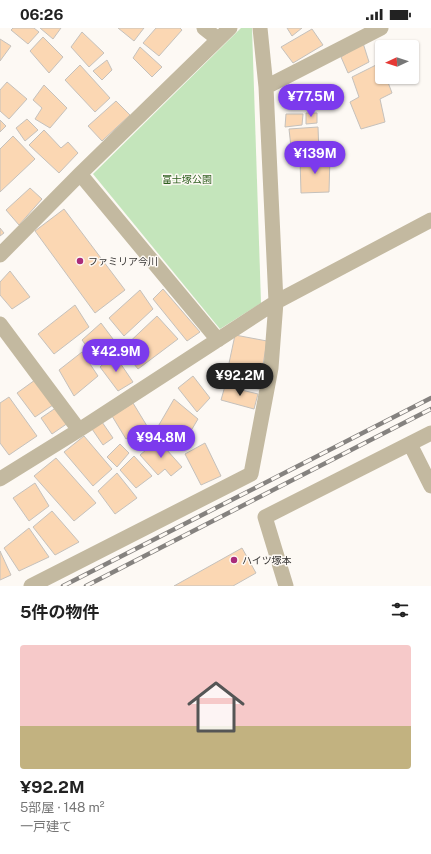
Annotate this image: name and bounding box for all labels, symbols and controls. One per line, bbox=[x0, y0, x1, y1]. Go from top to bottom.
text: 06:26 bbox=[20, 6, 63, 23]
north arrow bbox=[375, 40, 419, 84]
map controls bbox=[375, 40, 419, 84]
pin: ¥77.5M bbox=[278, 84, 344, 118]
text: ¥77.5M bbox=[287, 89, 335, 104]
pin: ¥139M bbox=[287, 141, 343, 175]
text: ¥139M bbox=[293, 146, 337, 161]
park label: 富士塚公園 bbox=[162, 173, 212, 185]
place label: ファミリア今川 bbox=[88, 255, 158, 267]
marker: ファミリア今川 bbox=[75, 256, 85, 266]
pin: ¥42.9M bbox=[83, 339, 149, 373]
text: ¥42.9M bbox=[91, 344, 141, 359]
pin: ¥92.2M bbox=[207, 363, 273, 397]
text: ¥92.2M bbox=[215, 368, 265, 383]
pin: ¥94.8M bbox=[128, 425, 194, 459]
text: ¥94.8M bbox=[136, 430, 186, 445]
place label: ハイツ塚本 bbox=[242, 554, 292, 566]
marker: ハイツ塚本 bbox=[229, 555, 239, 565]
icon: filters bbox=[389, 599, 411, 621]
text: 5件の物件 bbox=[20, 602, 99, 622]
icon: home bbox=[180, 671, 252, 743]
text: ¥92.2M bbox=[20, 777, 85, 797]
text: 5部屋 · 148 m² bbox=[20, 800, 105, 815]
text: 一戸建て bbox=[20, 819, 72, 834]

